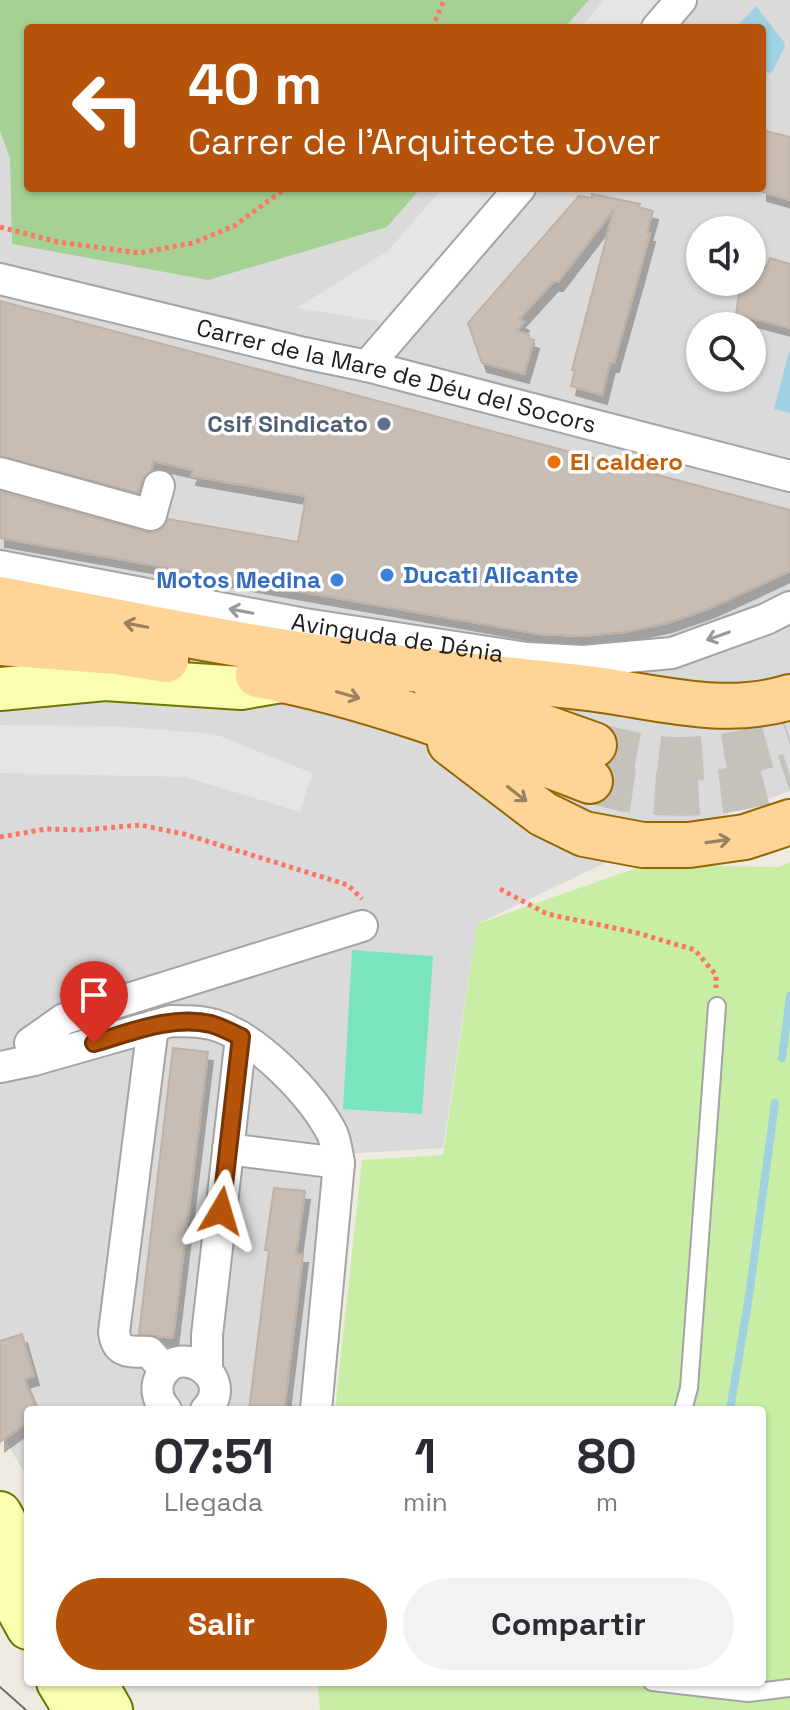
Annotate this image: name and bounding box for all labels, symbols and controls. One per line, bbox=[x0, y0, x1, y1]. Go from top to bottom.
text: 40 m bbox=[188, 49, 322, 120]
icon: left bbox=[56, 56, 160, 160]
text: Carrer de l'Arquitecte Jover bbox=[188, 119, 661, 165]
map controls bbox=[686, 216, 766, 392]
button: sound bbox=[686, 216, 766, 296]
street label: Carrer de la Mare de Déu del Socors bbox=[193, 311, 599, 440]
button: search bbox=[686, 312, 766, 392]
place label: Csif Sindicato bbox=[207, 408, 368, 439]
marker: Csif Sindicato bbox=[375, 415, 393, 433]
place label: El caldero bbox=[570, 446, 683, 477]
marker: El caldero bbox=[545, 453, 563, 471]
place label: Ducati Alicante bbox=[403, 559, 579, 590]
place label: Motos Medina bbox=[156, 564, 321, 595]
marker: Ducati Alicante bbox=[378, 566, 396, 584]
marker: Motos Medina bbox=[328, 571, 346, 589]
one-way arrow bbox=[229, 603, 254, 618]
street label: Avinguda de Dénia bbox=[289, 606, 506, 669]
one-way arrow bbox=[124, 617, 149, 632]
one-way arrow bbox=[706, 630, 731, 645]
one-way arrow bbox=[335, 689, 361, 704]
one-way arrow bbox=[506, 785, 527, 802]
one-way arrow bbox=[705, 833, 730, 848]
pin bbox=[60, 961, 128, 1043]
icon: arrive bbox=[72, 973, 116, 1017]
position arrow bbox=[179, 1169, 263, 1253]
text: 07:51 bbox=[153, 1426, 274, 1487]
text: 1 bbox=[415, 1426, 436, 1487]
text: 80 bbox=[577, 1426, 637, 1487]
text: Llegada bbox=[164, 1485, 263, 1519]
text: min bbox=[403, 1485, 448, 1519]
text: m bbox=[596, 1485, 618, 1519]
button: Salir bbox=[56, 1578, 387, 1670]
button: Compartir bbox=[403, 1578, 734, 1670]

